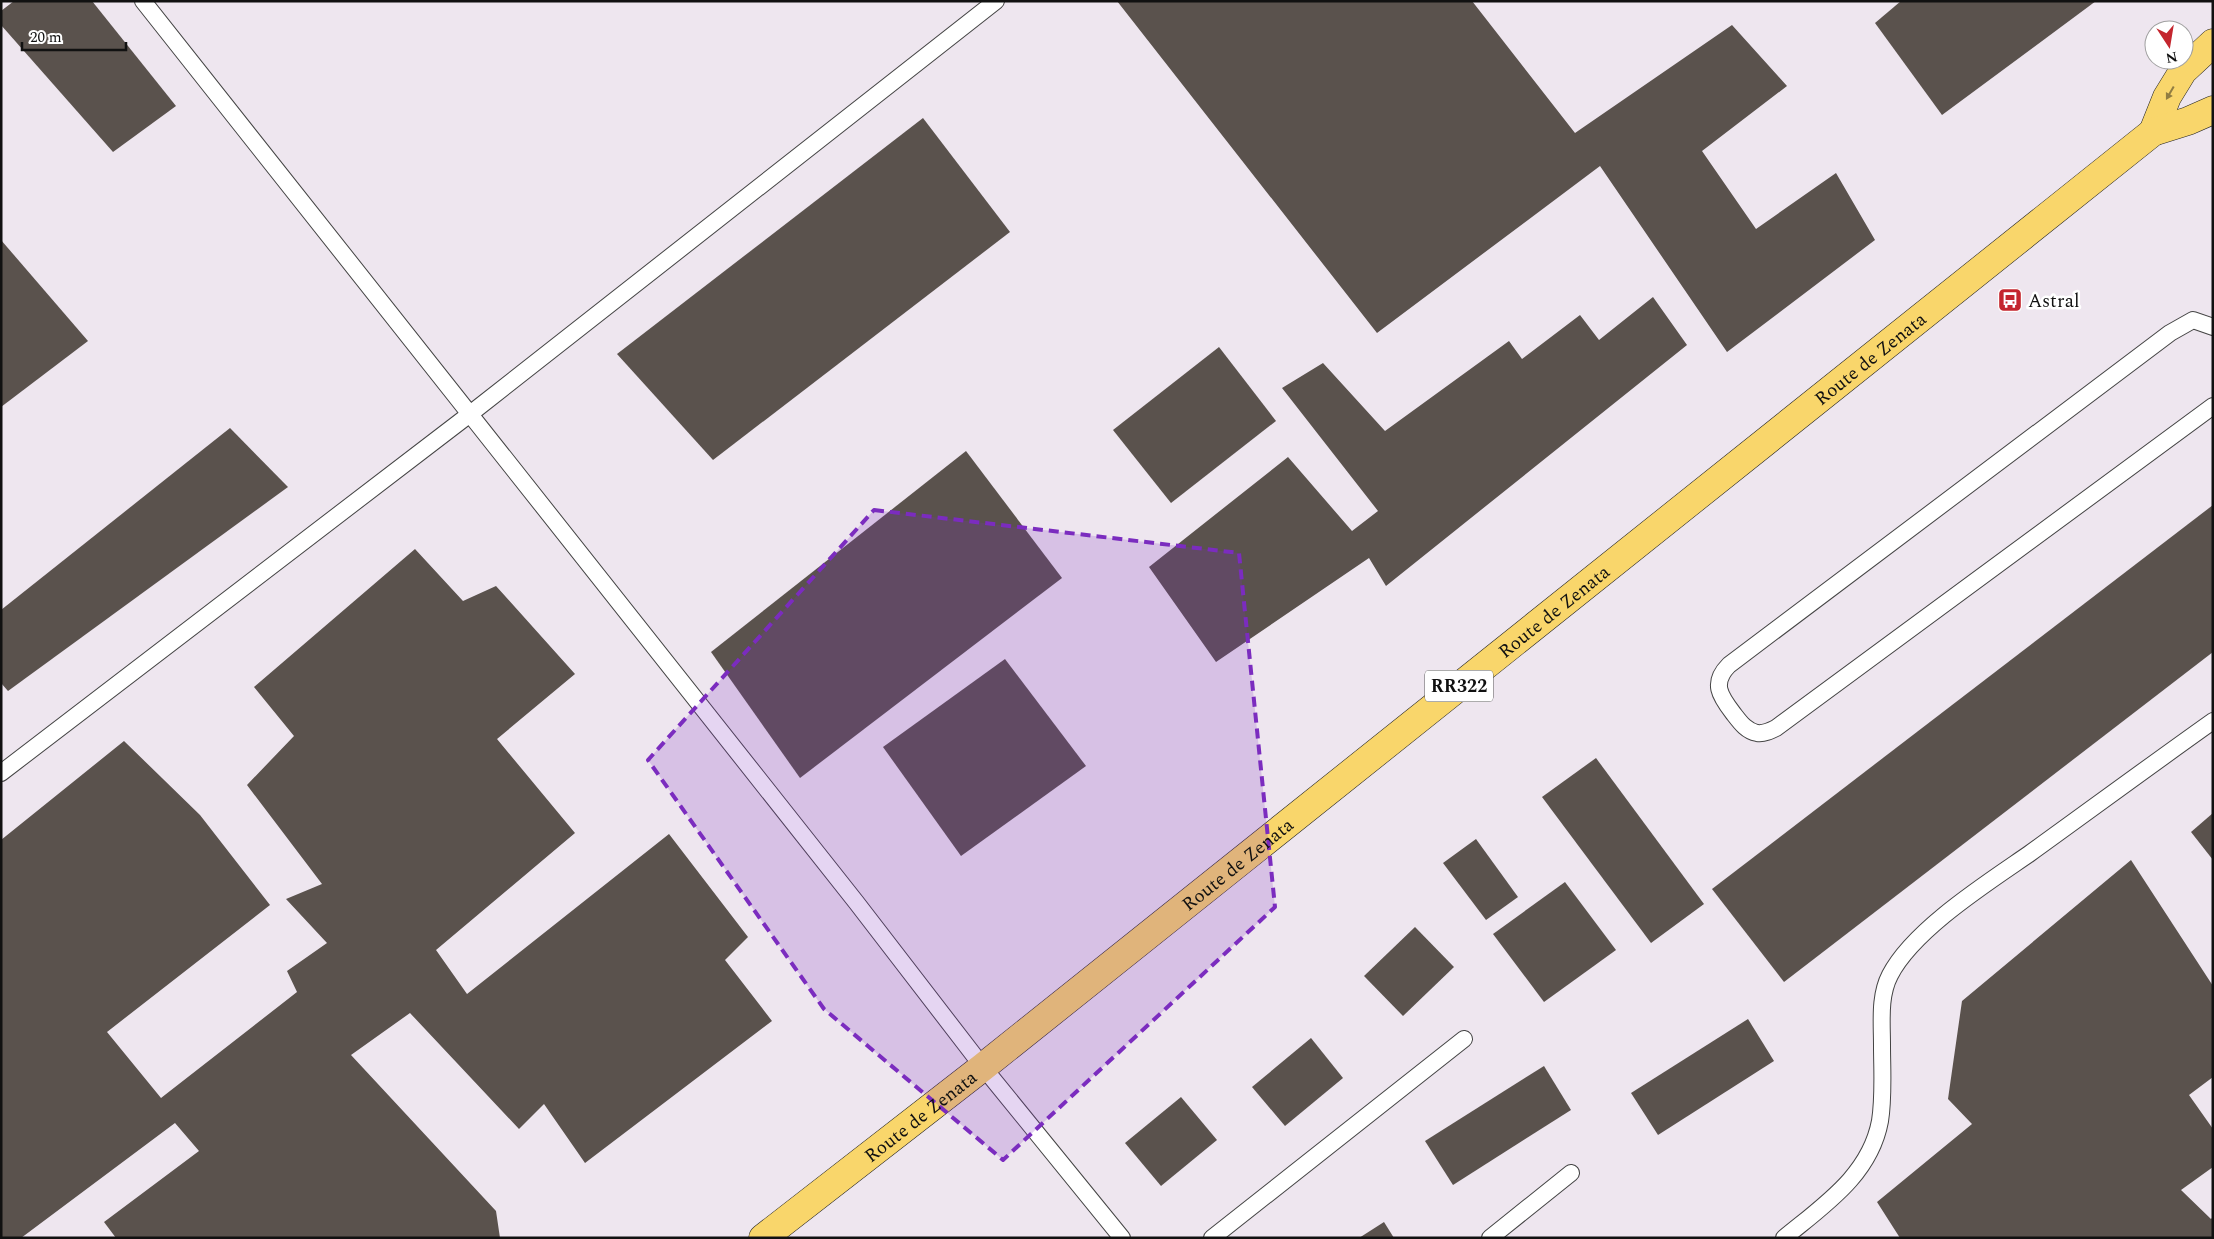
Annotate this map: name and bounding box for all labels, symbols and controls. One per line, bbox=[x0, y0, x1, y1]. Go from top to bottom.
scale bar bbox=[22, 20, 126, 52]
north arrow bbox=[2144, 20, 2194, 70]
text: 20 m bbox=[30, 26, 62, 49]
text: N bbox=[2164, 46, 2179, 69]
one-way arrow bbox=[2165, 86, 2174, 99]
bus stop icon: Astral bbox=[1997, 287, 2023, 313]
place label: Astral bbox=[2028, 287, 2080, 316]
street label: Route de Zenata bbox=[1809, 305, 1934, 413]
street label: Route de Zenata bbox=[1492, 558, 1617, 666]
road number: RR322 bbox=[1425, 670, 1493, 701]
street label: Route de Zenata bbox=[1176, 811, 1301, 919]
street label: Route de Zenata bbox=[858, 1063, 984, 1170]

